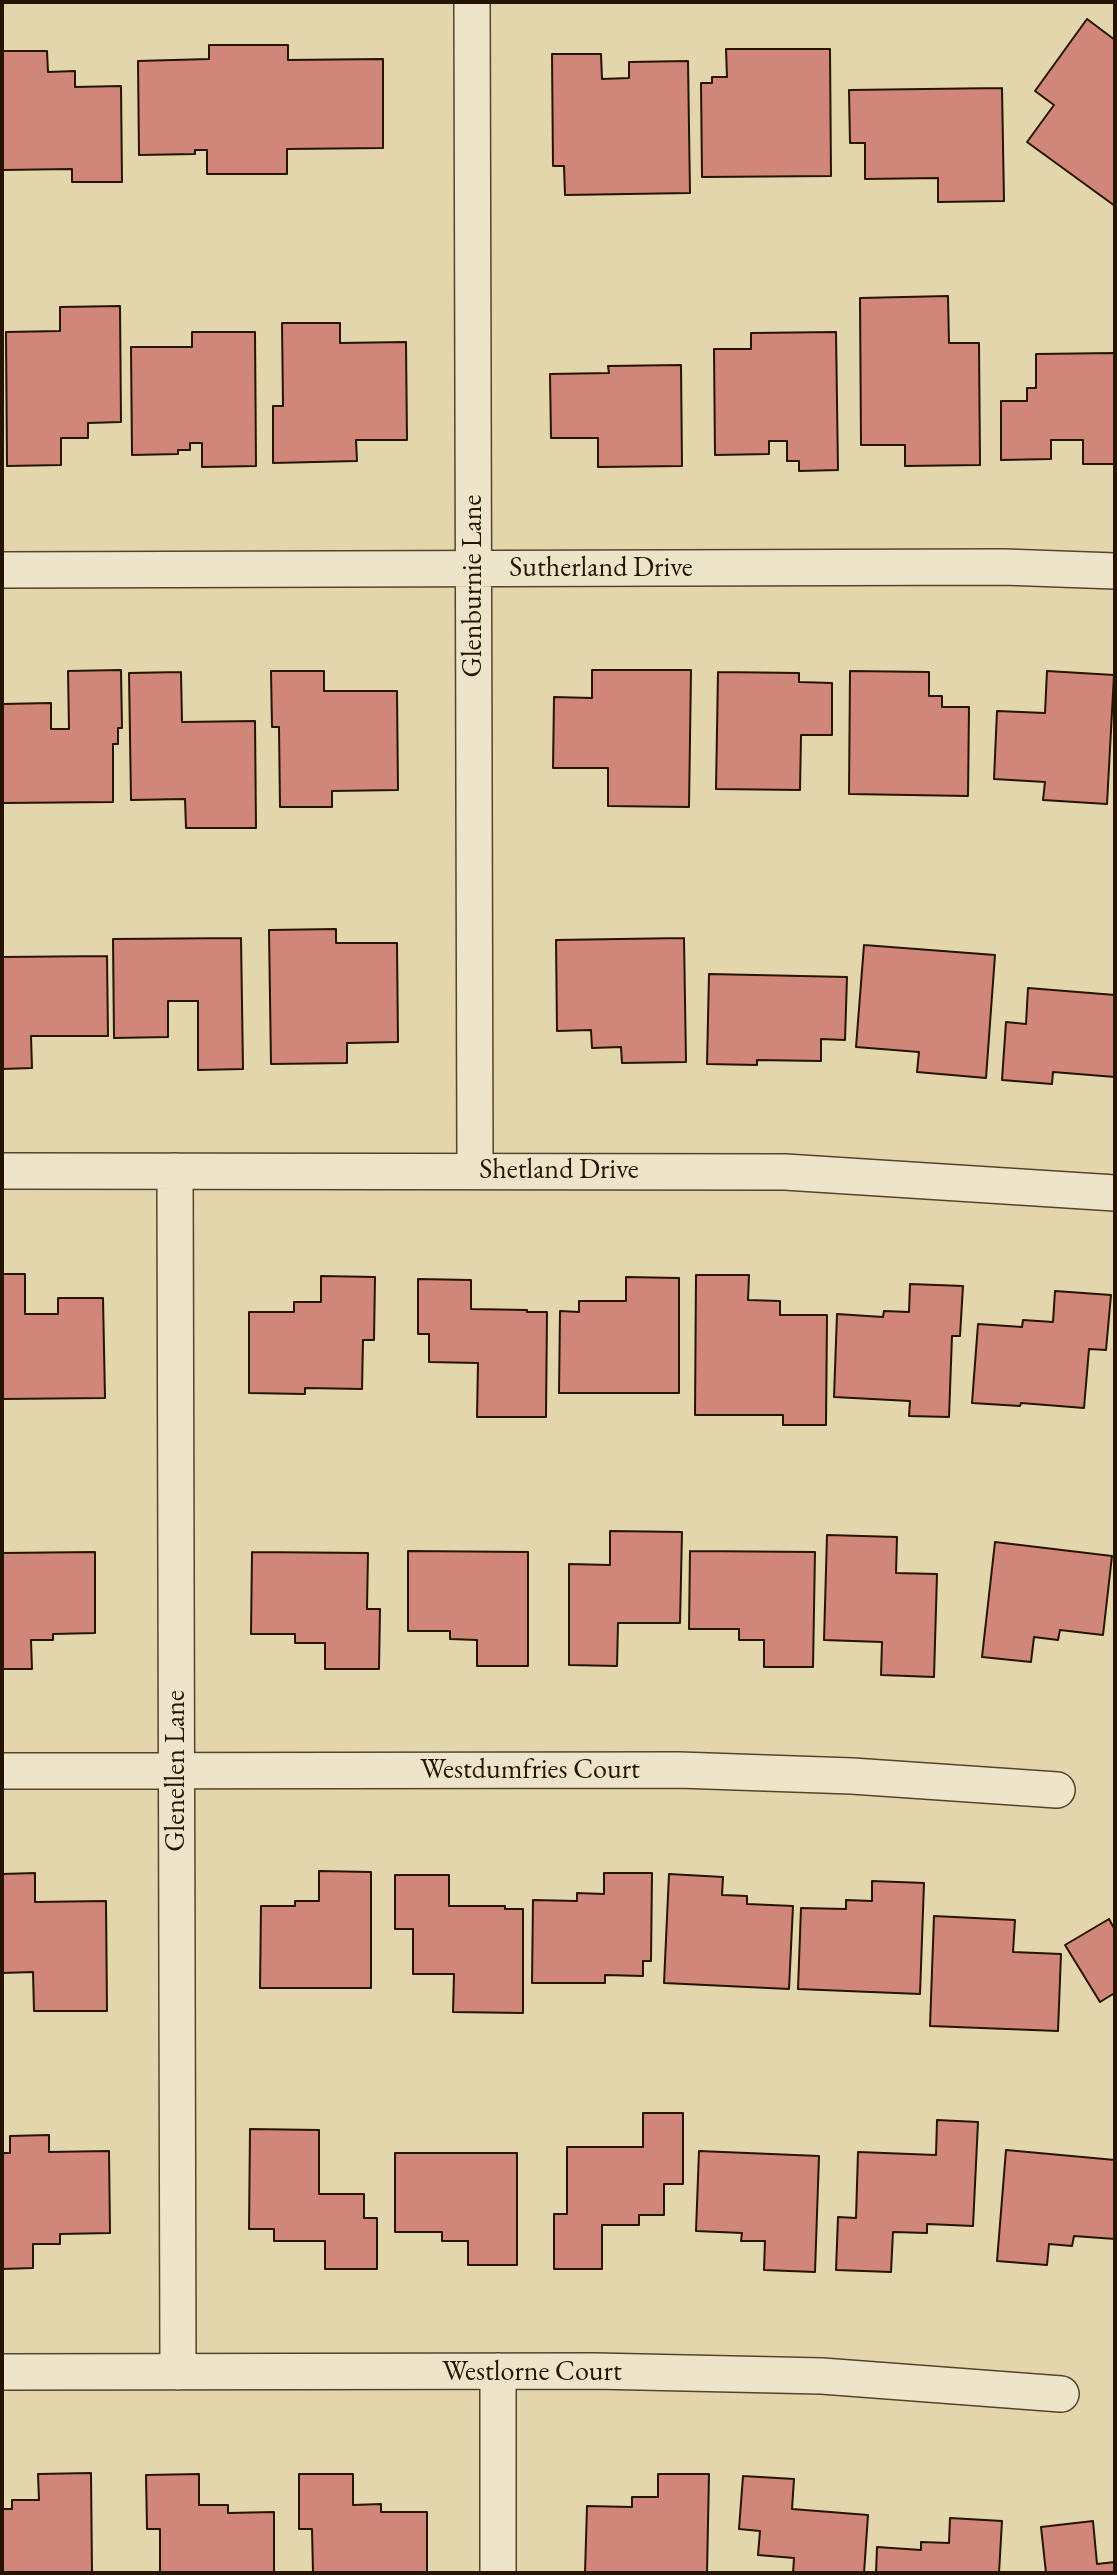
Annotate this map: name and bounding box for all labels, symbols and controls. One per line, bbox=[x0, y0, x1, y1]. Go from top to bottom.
street label: Glenburnie Lane bbox=[456, 495, 490, 677]
street label: Sutherland Drive bbox=[509, 551, 693, 585]
street label: Shetland Drive bbox=[479, 1153, 639, 1187]
street label: Glenellen Lane bbox=[159, 1690, 193, 1852]
street label: Westdumfries Court bbox=[420, 1753, 640, 1787]
street label: Westlorne Court bbox=[442, 2355, 622, 2389]

